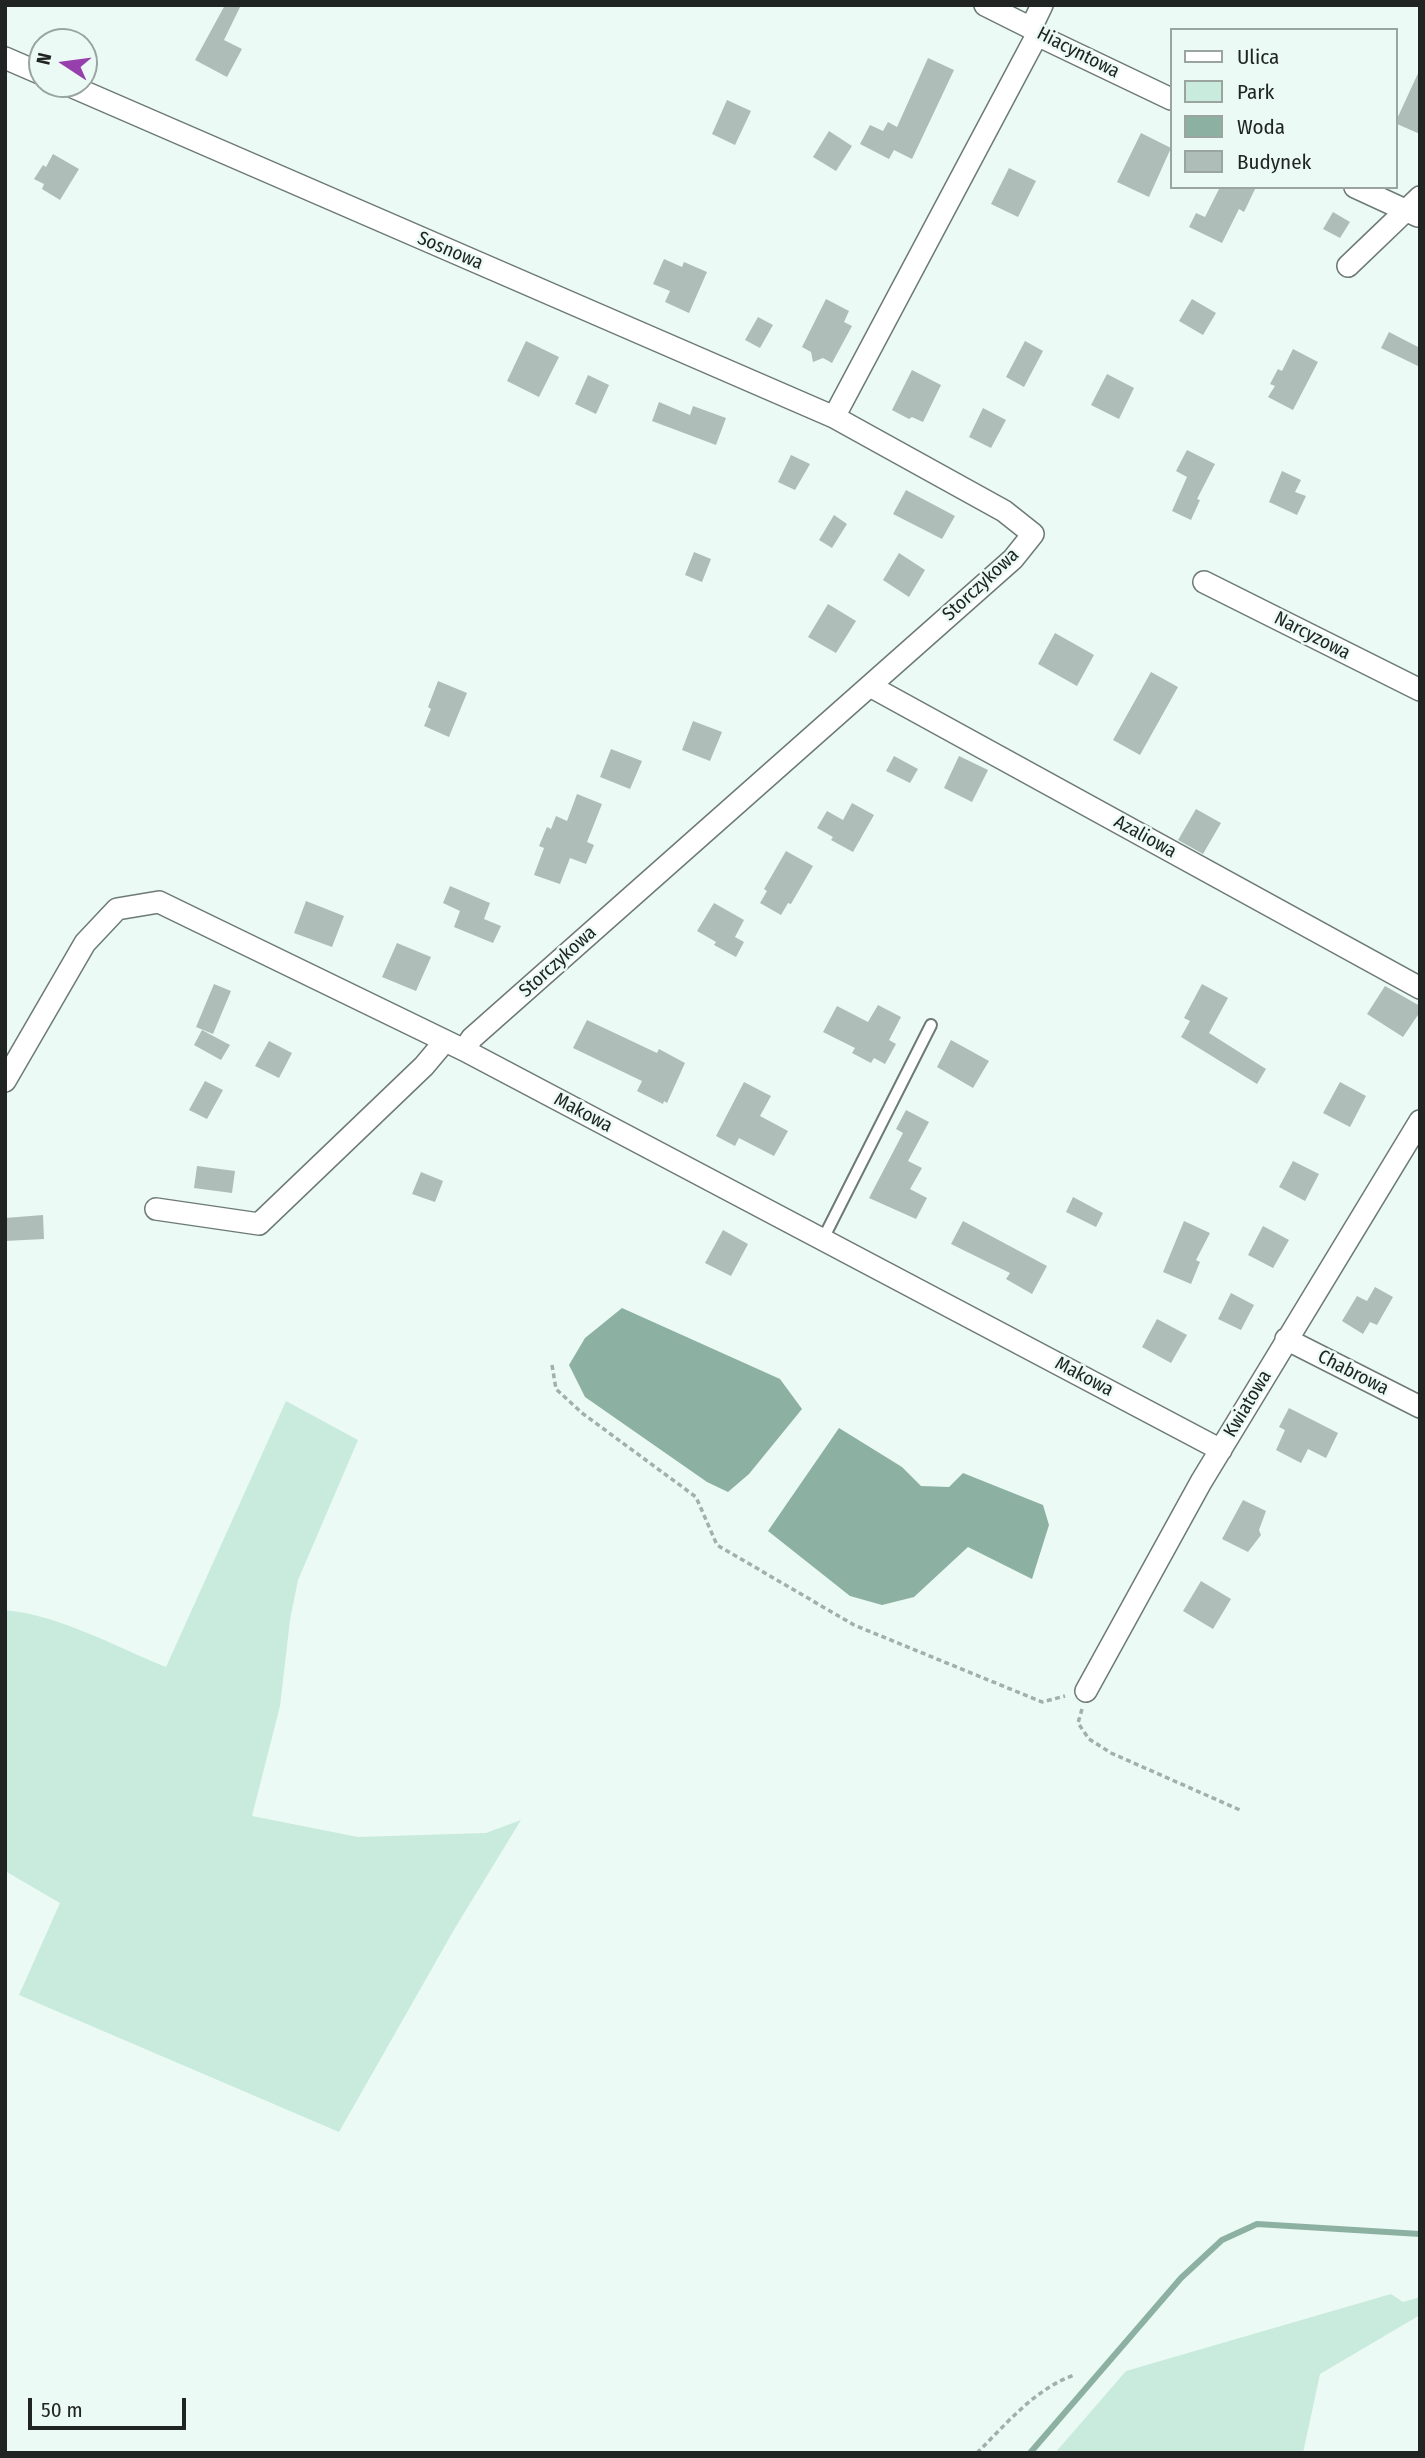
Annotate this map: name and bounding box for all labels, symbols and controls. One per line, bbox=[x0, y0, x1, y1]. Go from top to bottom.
street label: Hiacyntowa bbox=[1033, 22, 1123, 84]
north arrow bbox=[28, 28, 98, 98]
legend bbox=[1170, 28, 1397, 189]
text: Ulica bbox=[1237, 44, 1279, 70]
text: N bbox=[32, 50, 56, 67]
text: Park bbox=[1237, 79, 1274, 105]
text: Woda bbox=[1237, 114, 1285, 140]
text: Budynek bbox=[1237, 149, 1311, 175]
street label: Sosnowa bbox=[414, 227, 486, 275]
street label: Storczykowa bbox=[938, 544, 1024, 626]
street label: Narcyzowa bbox=[1270, 607, 1354, 665]
street label: Azaliowa bbox=[1110, 811, 1180, 863]
street label: Storczykowa bbox=[515, 921, 601, 1003]
street label: Makowa bbox=[550, 1088, 616, 1138]
street label: Chabrowa bbox=[1314, 1345, 1392, 1401]
street label: Makowa bbox=[1051, 1352, 1117, 1402]
street label: Kwiatowa bbox=[1219, 1366, 1277, 1442]
scale bar bbox=[32, 2384, 189, 2428]
text: 50 m bbox=[41, 2397, 83, 2423]

